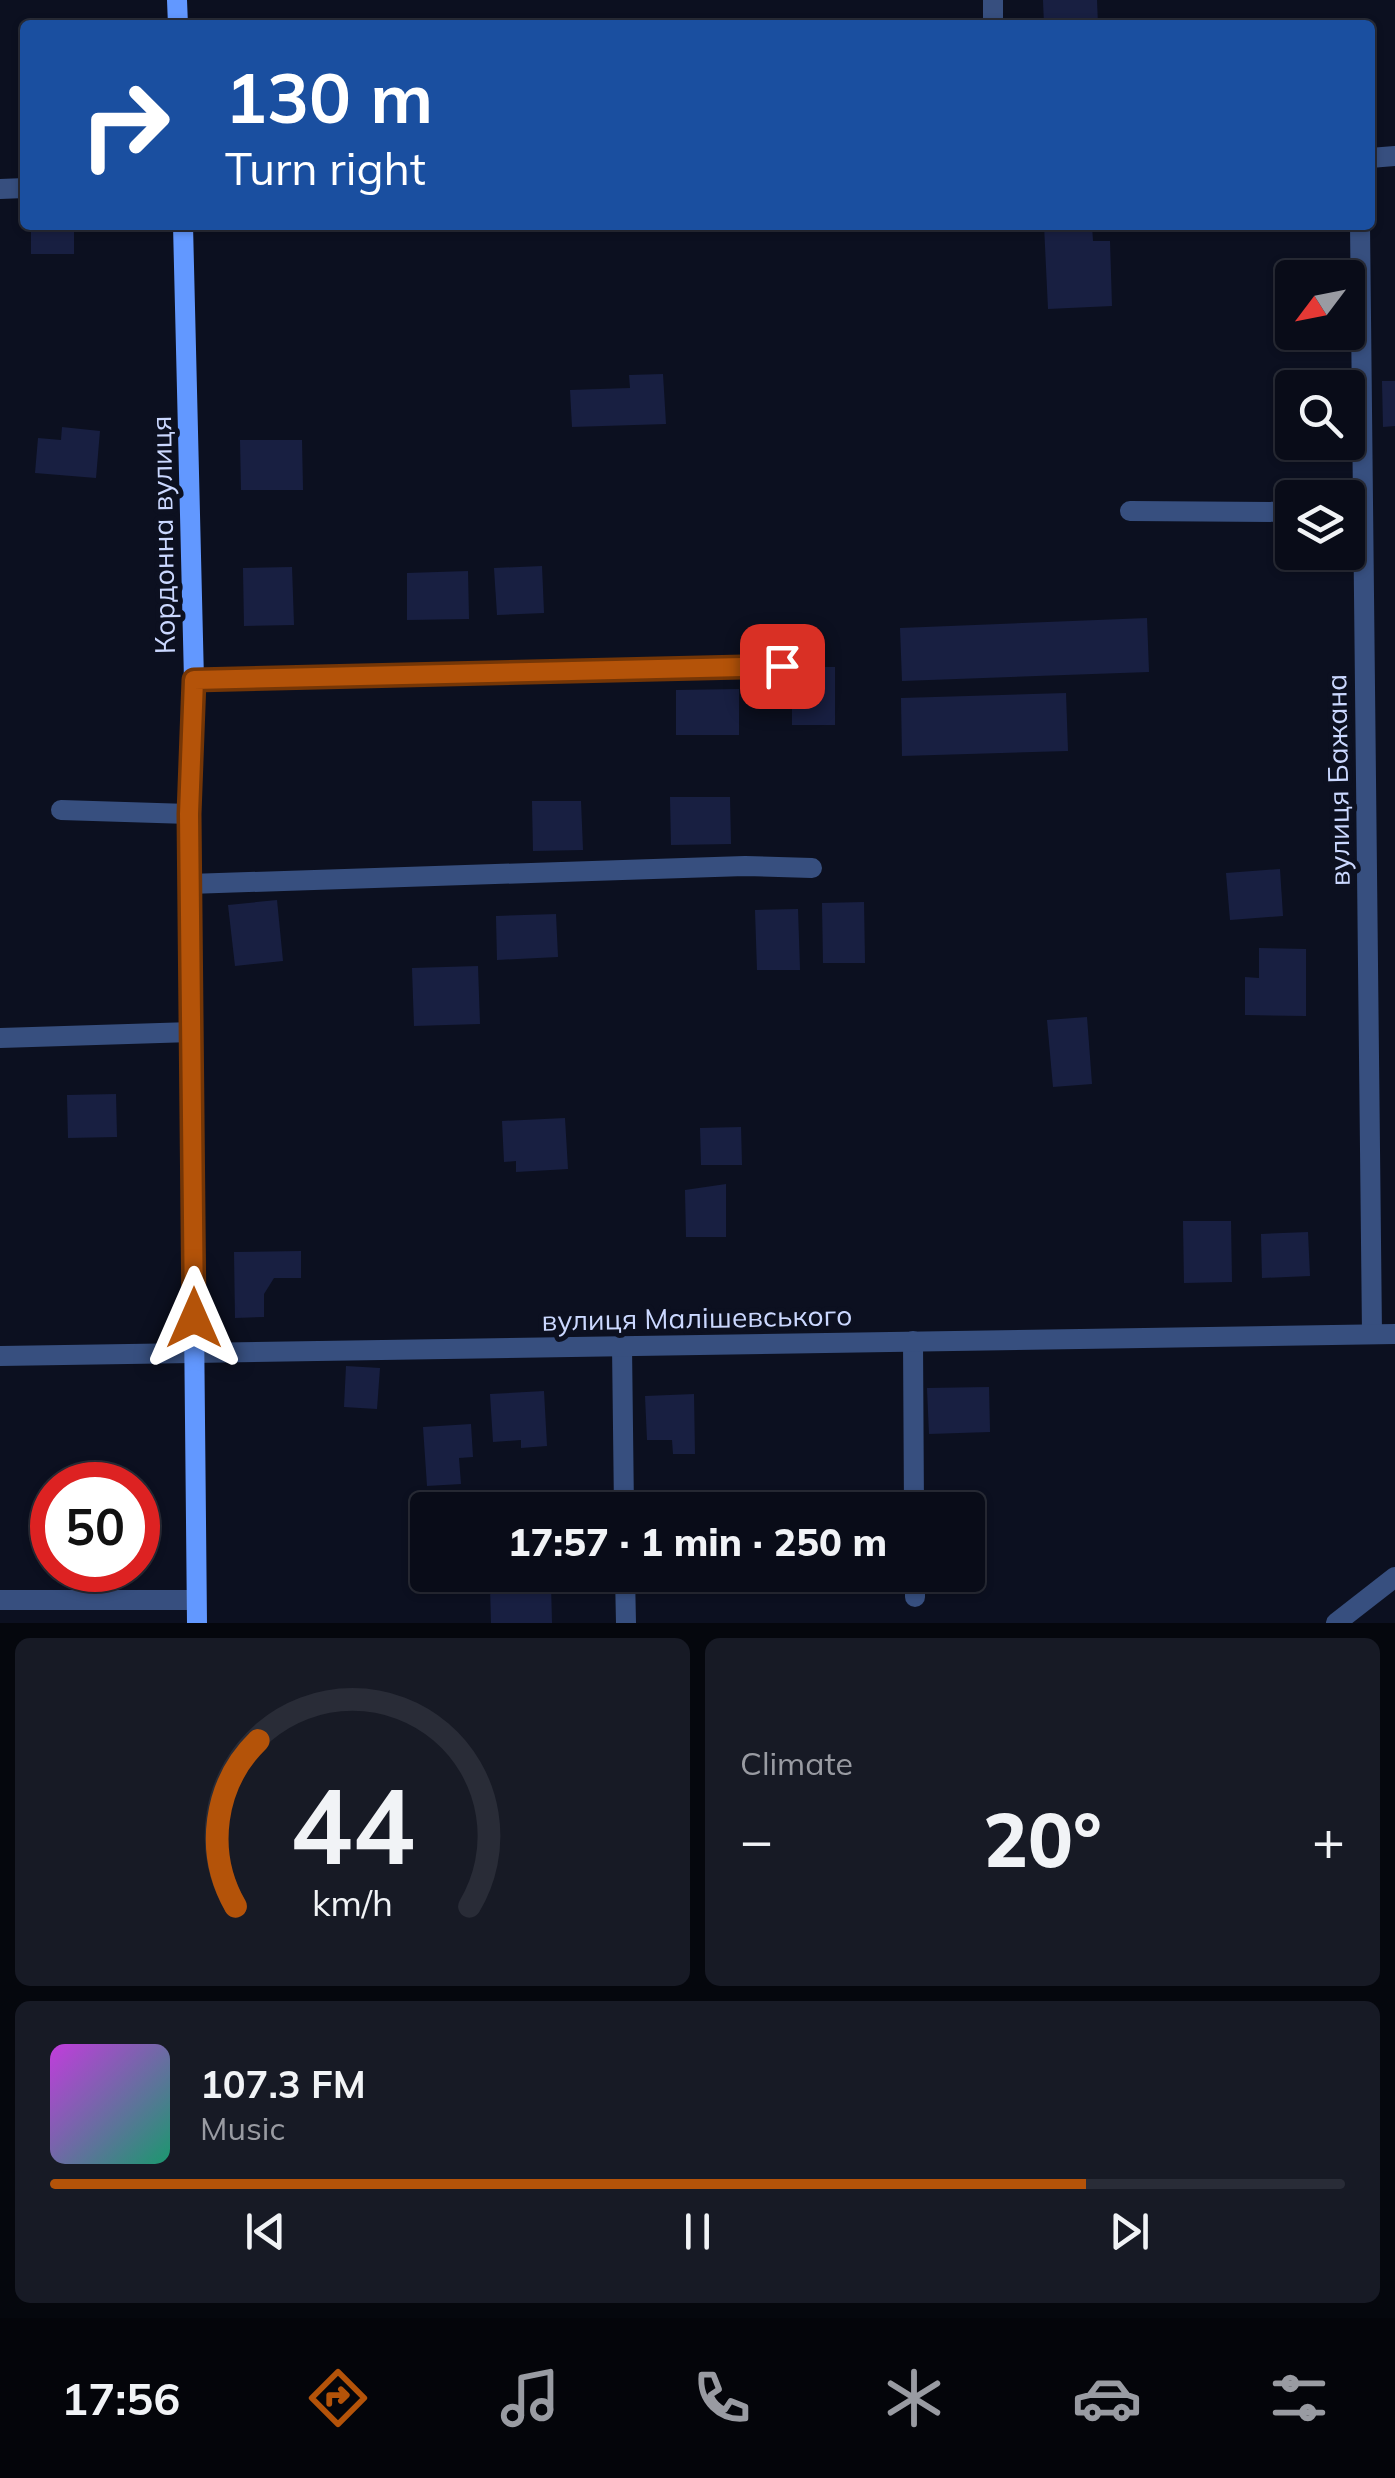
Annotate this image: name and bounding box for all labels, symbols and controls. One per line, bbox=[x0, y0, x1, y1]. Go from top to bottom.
text: 130 m bbox=[225, 53, 433, 141]
icon: right bbox=[60, 60, 190, 190]
text: Turn right bbox=[225, 140, 426, 196]
north arrow bbox=[1275, 260, 1365, 350]
map controls bbox=[1275, 260, 1365, 570]
button: search bbox=[1275, 370, 1365, 460]
street label: Кордонна вулиця bbox=[143, 416, 182, 654]
button: layers bbox=[1275, 480, 1365, 570]
pin bbox=[740, 624, 825, 709]
icon: arrive bbox=[755, 639, 810, 694]
street label: вулиця Бажана bbox=[1318, 674, 1357, 886]
position arrow bbox=[142, 1266, 246, 1370]
street label: вулиця Малішевського bbox=[541, 1297, 853, 1338]
speed limit sign: 50 bbox=[30, 1462, 160, 1592]
text: 17:57 · 1 min · 250 m bbox=[508, 1518, 887, 1566]
text: Climate bbox=[740, 1743, 853, 1783]
text: 44 bbox=[290, 1759, 415, 1890]
text: 20° bbox=[983, 1792, 1102, 1886]
text: − bbox=[740, 1805, 773, 1874]
text: + bbox=[1312, 1805, 1345, 1874]
text: km/h bbox=[312, 1880, 393, 1925]
text: 107.3 FM bbox=[200, 2060, 366, 2108]
text: Music bbox=[200, 2108, 285, 2148]
icon: previous bbox=[238, 2204, 293, 2259]
icon: pause bbox=[670, 2204, 725, 2259]
icon: next bbox=[1102, 2204, 1157, 2259]
icon: directions bbox=[303, 2363, 373, 2433]
icon: music bbox=[495, 2363, 565, 2433]
icon: phone bbox=[687, 2363, 757, 2433]
icon: climate bbox=[879, 2363, 949, 2433]
icon: car bbox=[1072, 2363, 1142, 2433]
icon: filters bbox=[1264, 2363, 1334, 2433]
text: 17:56 bbox=[61, 2370, 180, 2426]

